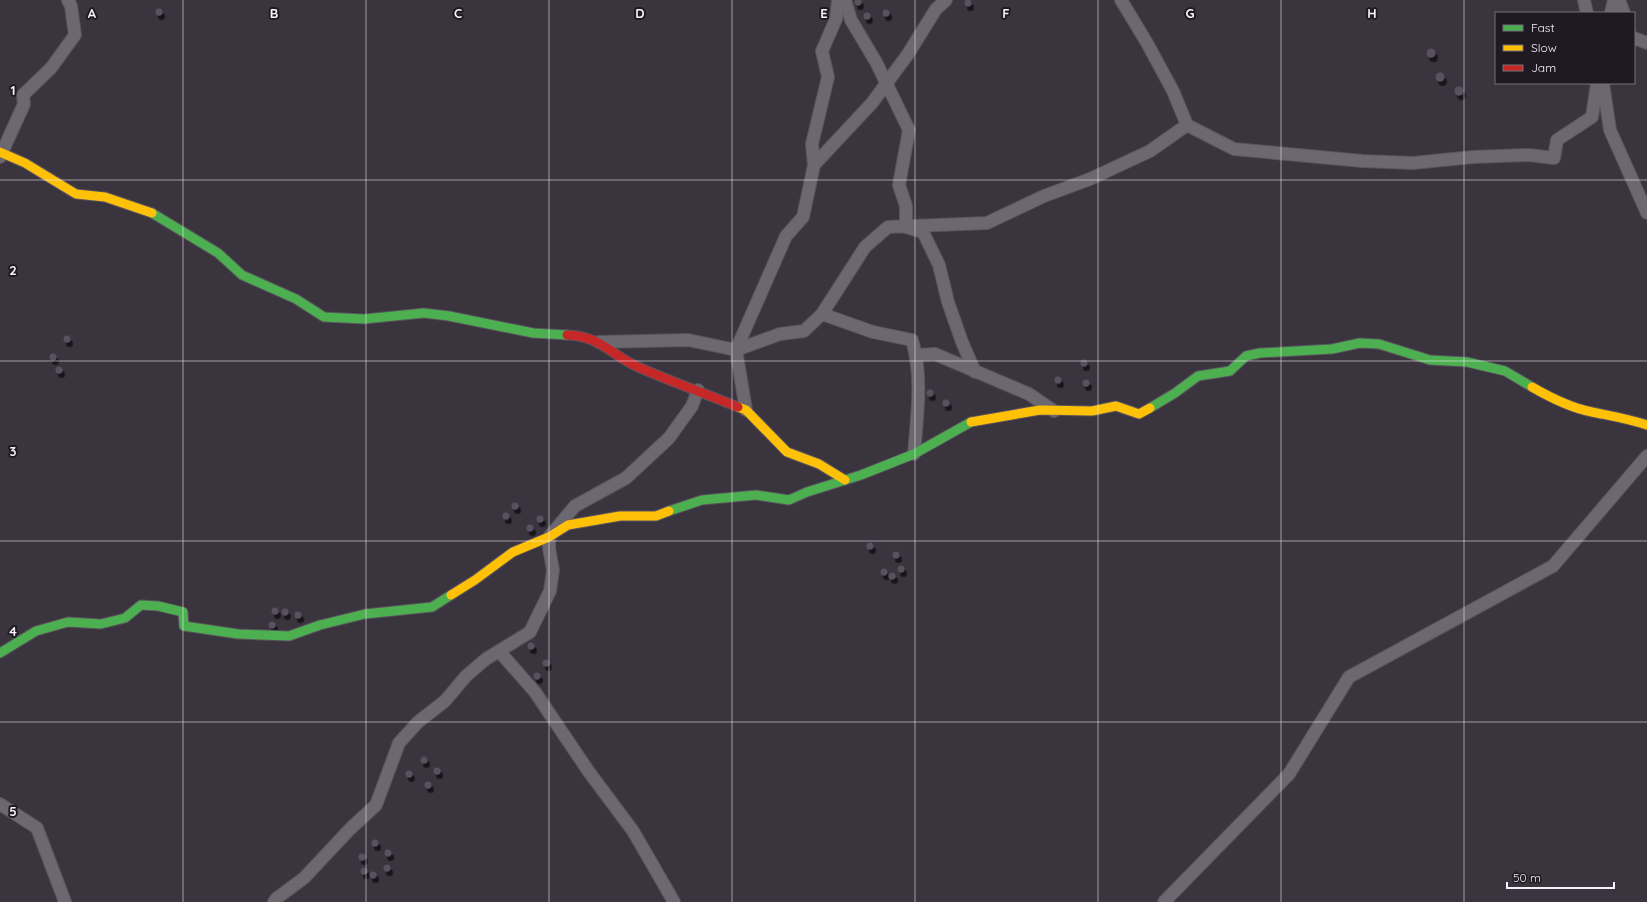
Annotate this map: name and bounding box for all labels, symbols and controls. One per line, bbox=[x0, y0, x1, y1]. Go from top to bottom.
text: A bbox=[88, 5, 97, 21]
text: B bbox=[270, 5, 278, 21]
text: C bbox=[454, 5, 462, 21]
text: D bbox=[635, 5, 645, 21]
text: E bbox=[820, 5, 828, 21]
text: F bbox=[1002, 5, 1010, 21]
text: G bbox=[1185, 5, 1195, 21]
text: H bbox=[1367, 5, 1377, 21]
legend bbox=[1495, 12, 1635, 84]
text: Fast bbox=[1531, 20, 1555, 35]
text: Slow bbox=[1531, 40, 1557, 55]
text: Jam bbox=[1531, 60, 1556, 75]
text: 1 bbox=[10, 82, 16, 98]
text: 2 bbox=[9, 262, 17, 278]
text: 3 bbox=[10, 443, 17, 459]
text: 4 bbox=[9, 623, 17, 639]
text: 5 bbox=[9, 803, 17, 819]
scale bar bbox=[1507, 864, 1614, 890]
text: 50 m bbox=[1513, 870, 1541, 885]

